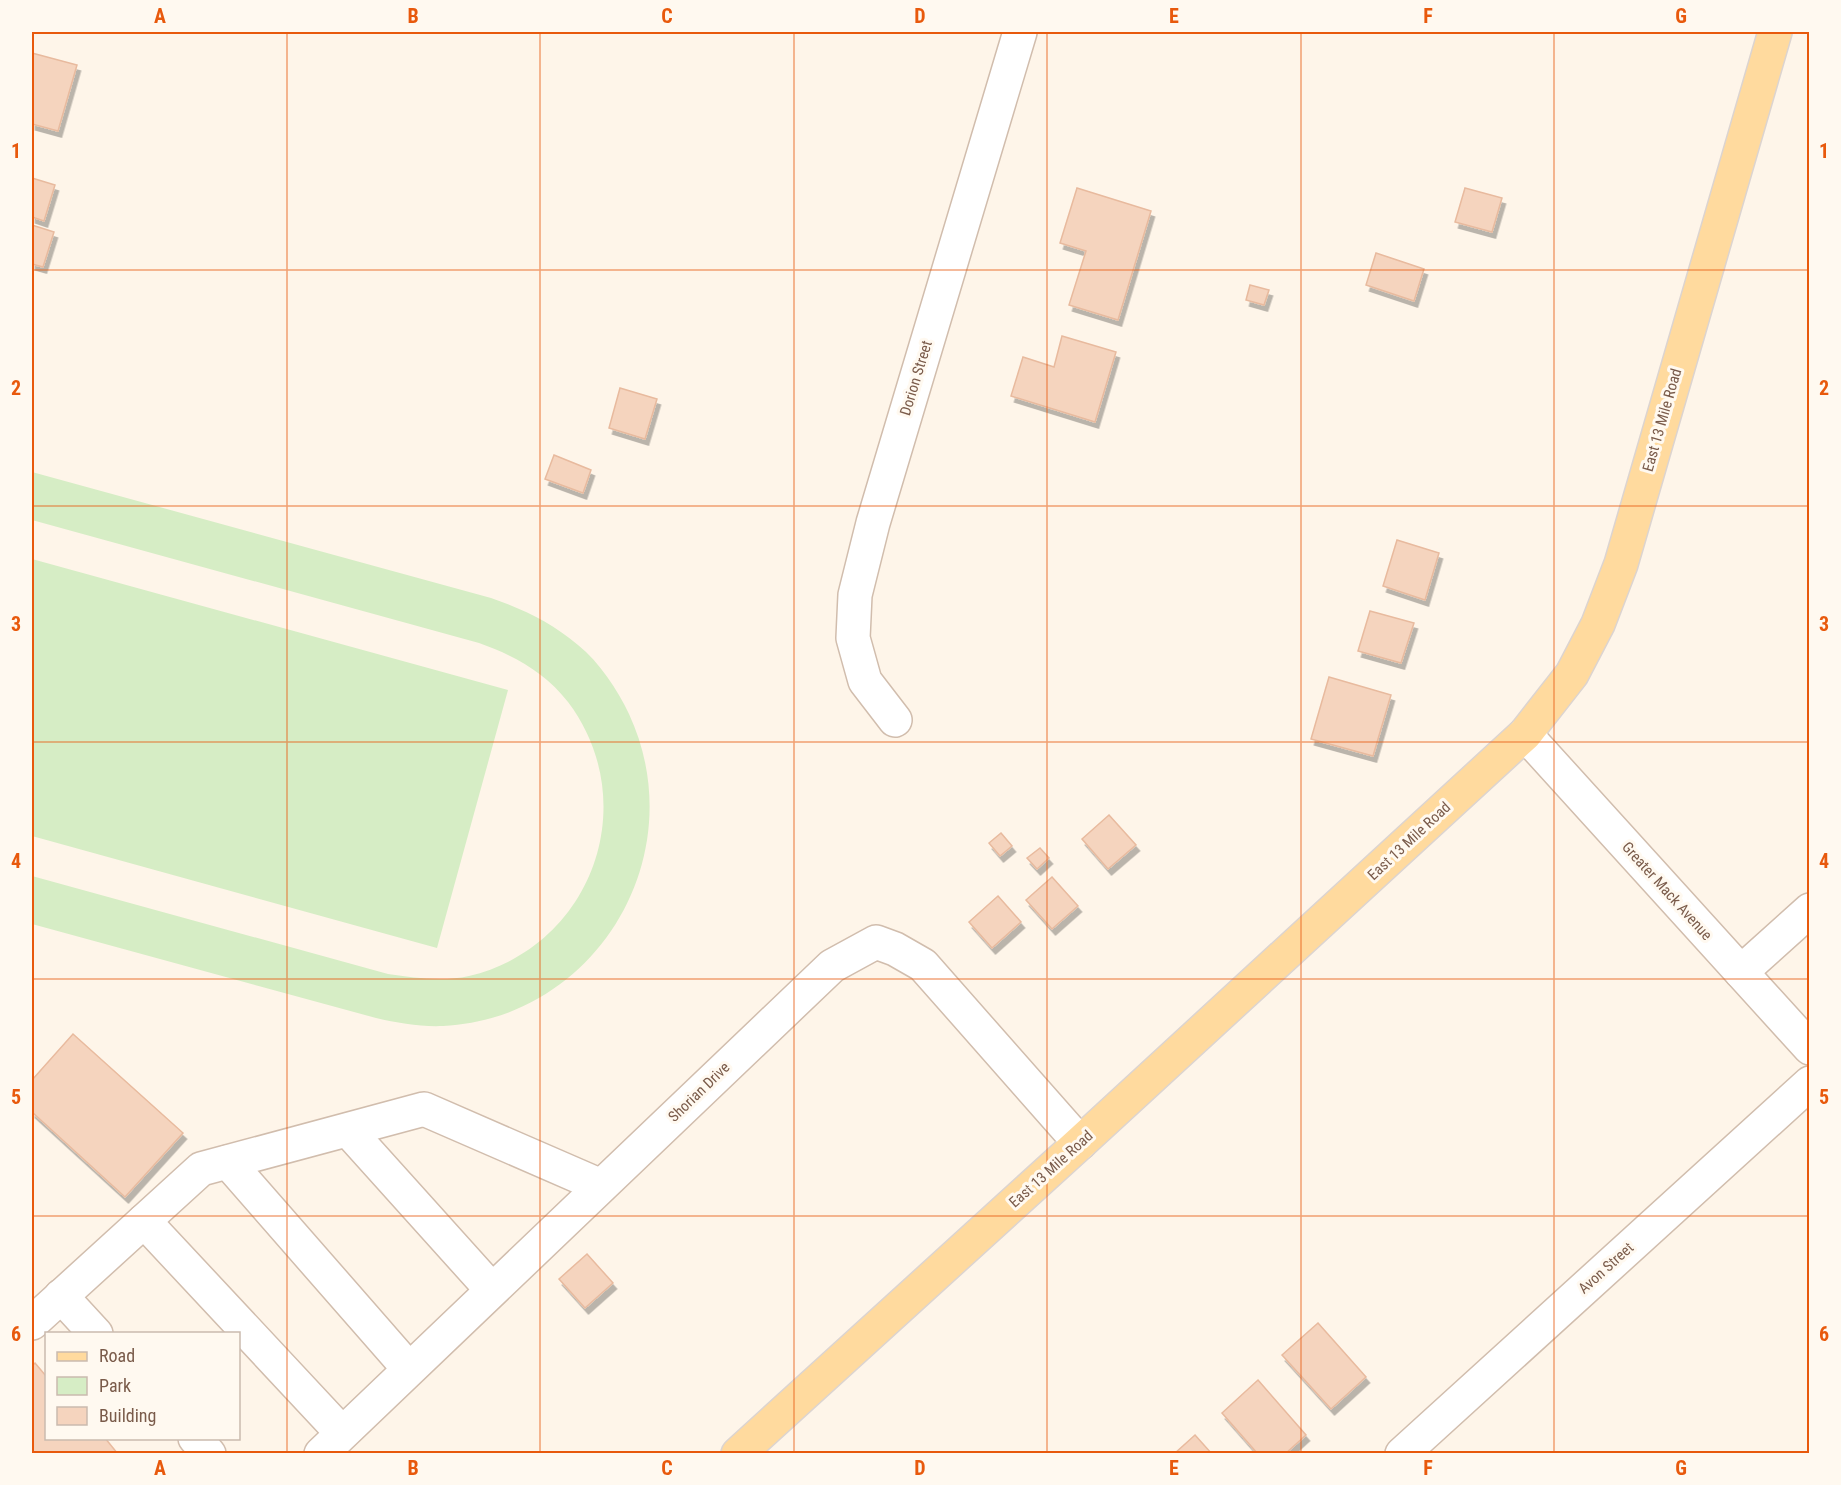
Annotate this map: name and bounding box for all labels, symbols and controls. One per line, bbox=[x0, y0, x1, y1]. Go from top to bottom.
text: A bbox=[154, 4, 166, 28]
text: B bbox=[407, 4, 419, 28]
text: C bbox=[661, 4, 673, 28]
text: D bbox=[914, 4, 926, 28]
text: E bbox=[1169, 4, 1179, 28]
text: F bbox=[1423, 4, 1433, 28]
text: G bbox=[1675, 4, 1687, 28]
text: 1 bbox=[11, 139, 21, 163]
text: 1 bbox=[1819, 139, 1829, 163]
street label: Dorion Street bbox=[896, 338, 936, 418]
street label: East 13 Mile Road bbox=[1639, 366, 1685, 474]
text: 2 bbox=[11, 376, 21, 400]
text: 2 bbox=[1819, 376, 1829, 400]
text: 3 bbox=[11, 612, 21, 636]
text: 3 bbox=[1819, 612, 1829, 636]
street label: East 13 Mile Road bbox=[1364, 798, 1454, 884]
street label: Greater Mack Avenue bbox=[1618, 838, 1716, 944]
text: 4 bbox=[11, 849, 21, 873]
text: 4 bbox=[1819, 849, 1829, 873]
street label: Shorian Drive bbox=[665, 1058, 733, 1126]
text: 5 bbox=[11, 1085, 21, 1109]
text: 5 bbox=[1819, 1085, 1829, 1109]
street label: East 13 Mile Road bbox=[1005, 1127, 1097, 1211]
street label: Avon Street bbox=[1575, 1239, 1637, 1297]
text: 6 bbox=[11, 1322, 21, 1346]
text: 6 bbox=[1819, 1322, 1829, 1346]
legend bbox=[45, 1332, 240, 1440]
text: Road bbox=[99, 1345, 135, 1366]
text: Park bbox=[99, 1375, 131, 1396]
text: Building bbox=[99, 1405, 156, 1426]
text: A bbox=[154, 1456, 166, 1480]
text: B bbox=[407, 1456, 419, 1480]
text: C bbox=[661, 1456, 673, 1480]
text: D bbox=[914, 1456, 926, 1480]
text: E bbox=[1169, 1456, 1179, 1480]
text: F bbox=[1423, 1456, 1433, 1480]
text: G bbox=[1675, 1456, 1687, 1480]

